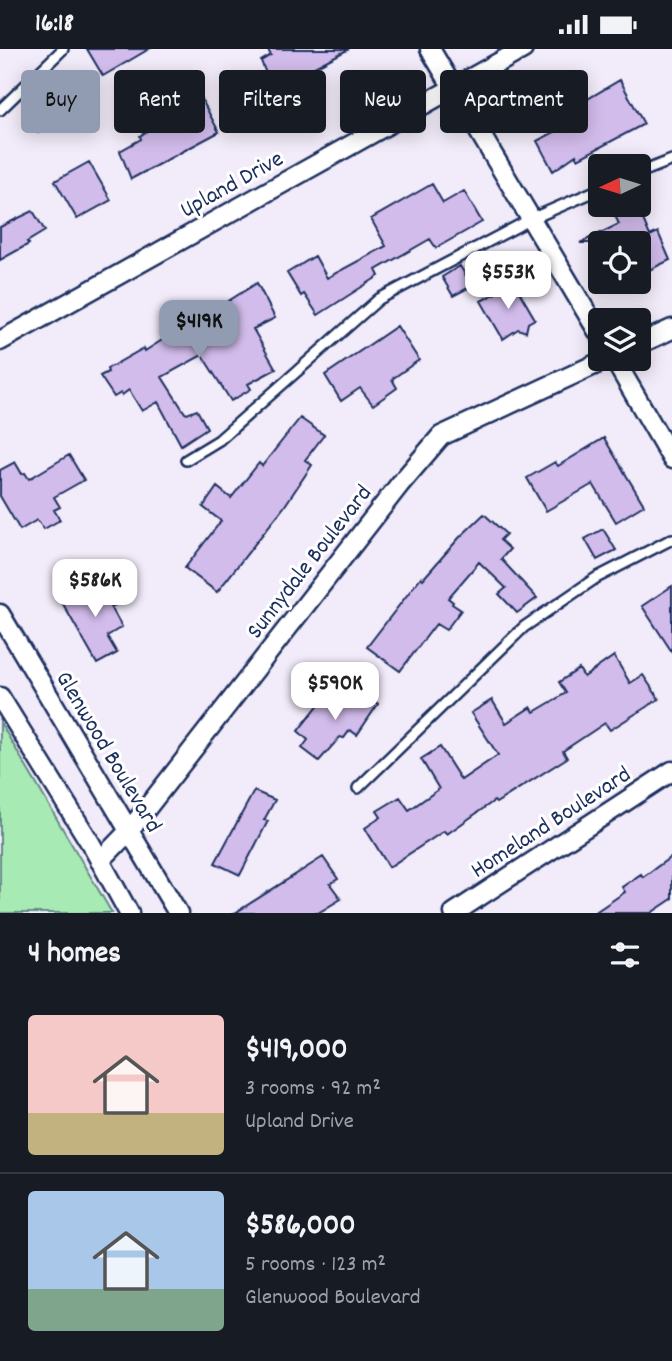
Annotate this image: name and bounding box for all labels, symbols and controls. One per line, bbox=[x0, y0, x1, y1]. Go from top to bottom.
text: 16:18 bbox=[35, 6, 74, 43]
chip: Buy bbox=[21, 70, 100, 133]
chip: Rent bbox=[114, 70, 205, 133]
chip: Filters bbox=[219, 70, 326, 133]
chip: New bbox=[340, 70, 426, 133]
chip: Apartment bbox=[440, 70, 588, 133]
street label: Upland Drive bbox=[174, 143, 290, 228]
north arrow bbox=[588, 154, 651, 217]
map controls bbox=[588, 154, 651, 371]
button: locate bbox=[588, 231, 651, 294]
pin: $553K bbox=[459, 251, 557, 311]
text: $553K bbox=[481, 257, 535, 290]
pin: $419K bbox=[150, 301, 248, 360]
text: $419K bbox=[175, 306, 223, 339]
button: layers bbox=[588, 308, 651, 371]
street label: Sunnydale Boulevard bbox=[239, 479, 381, 647]
pin: $586K bbox=[46, 559, 144, 619]
text: $586K bbox=[68, 565, 122, 598]
pin: $590K bbox=[286, 663, 384, 722]
street label: Glenwood Boulevard bbox=[46, 665, 169, 840]
text: $590K bbox=[307, 668, 363, 701]
street label: Homeland Boulevard bbox=[465, 759, 638, 888]
text: 4 homes bbox=[28, 934, 121, 977]
icon: filters bbox=[606, 936, 644, 974]
text: $419,000 bbox=[245, 1030, 348, 1073]
icon: home bbox=[84, 1043, 168, 1127]
text: 3 rooms · 92 m² bbox=[245, 1073, 381, 1106]
text: Upland Drive bbox=[245, 1106, 354, 1139]
text: $586,000 bbox=[245, 1206, 356, 1249]
icon: home bbox=[84, 1219, 168, 1303]
text: 5 rooms · 123 m² bbox=[245, 1249, 386, 1282]
text: Glenwood Boulevard bbox=[245, 1282, 421, 1315]

